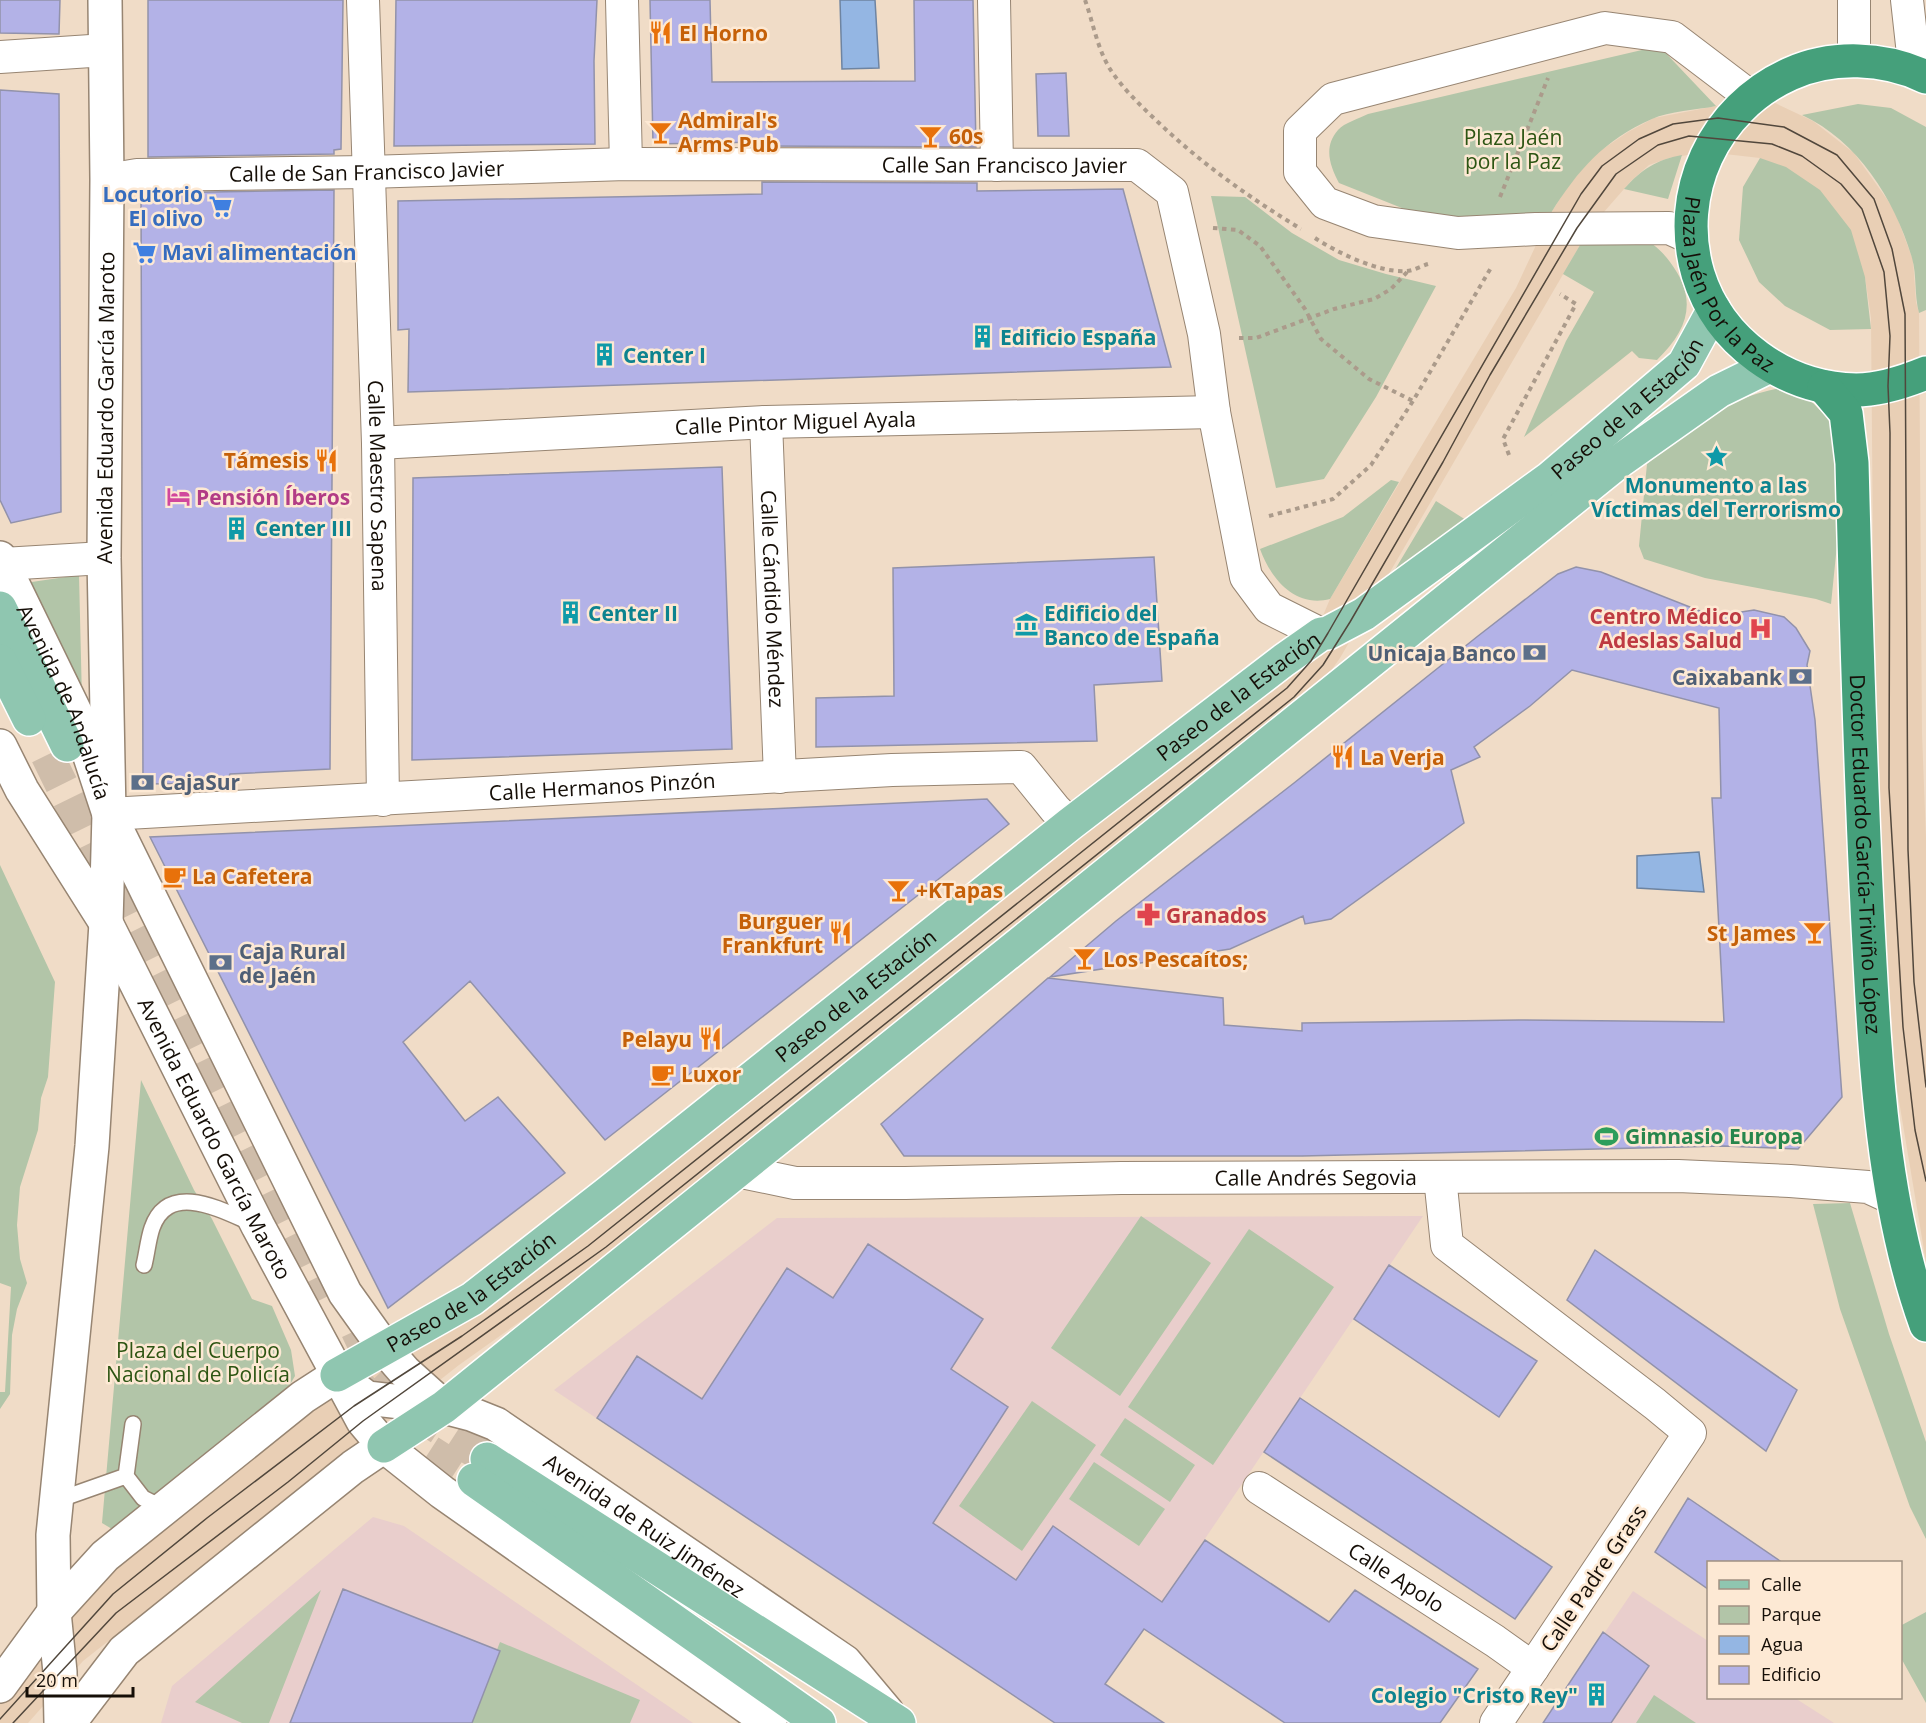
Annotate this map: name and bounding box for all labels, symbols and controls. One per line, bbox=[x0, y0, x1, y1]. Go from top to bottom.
place label: El Horno bbox=[679, 19, 768, 47]
restaurant icon: El Horno bbox=[648, 20, 674, 46]
place label: Admiral's Arms Pub bbox=[678, 106, 779, 158]
bar icon: Admiral's Arms Pub bbox=[647, 119, 673, 145]
place label: 60s bbox=[949, 122, 983, 150]
bar icon: 60s bbox=[918, 123, 944, 149]
park label: Plaza Jaén por la Paz bbox=[1464, 123, 1562, 175]
street label: Calle San Francisco Javier bbox=[882, 151, 1128, 179]
street label: Calle de San Francisco Javier bbox=[229, 154, 505, 188]
place label: Locutorio El olivo bbox=[102, 180, 203, 232]
supermarket icon: Locutorio El olivo bbox=[208, 193, 234, 219]
street label: Plaza Jaén Por la Paz bbox=[1677, 194, 1780, 379]
place label: Mavi alimentación bbox=[162, 238, 356, 266]
supermarket icon: Mavi alimentación bbox=[131, 239, 157, 265]
street label: Avenida Eduardo García Maroto bbox=[90, 251, 120, 564]
place label: Edificio España bbox=[1000, 323, 1156, 351]
building icon: Edificio España bbox=[969, 324, 995, 350]
street label: Paseo de la Estación bbox=[1545, 333, 1710, 485]
place label: Center I bbox=[623, 341, 706, 369]
building icon: Center I bbox=[592, 342, 618, 368]
street label: Calle Maestro Sapena bbox=[362, 379, 394, 592]
street label: Calle Pintor Miguel Ayala bbox=[674, 405, 916, 441]
place icon: Monumento a las Víctimas del Terrorismo bbox=[1703, 444, 1729, 470]
place label: Támesis bbox=[224, 446, 309, 474]
restaurant icon: Támesis bbox=[314, 447, 340, 473]
place label: Monumento a las Víctimas del Terrorismo bbox=[1591, 471, 1841, 523]
place label: Pensión Íberos bbox=[196, 483, 350, 511]
hotel icon: Pensión Íberos bbox=[165, 484, 191, 510]
street label: Calle Cándido Méndez bbox=[755, 489, 791, 708]
place label: Center III bbox=[255, 514, 352, 542]
building icon: Center III bbox=[224, 515, 250, 541]
place label: Center II bbox=[588, 599, 678, 627]
place label: Edificio del Banco de España bbox=[1044, 599, 1220, 651]
street label: Avenida de Andalucía bbox=[11, 600, 117, 803]
building icon: Center II bbox=[557, 600, 583, 626]
place label: Centro Médico Adeslas Salud bbox=[1590, 602, 1742, 654]
museum icon: Edificio del Banco de España bbox=[1013, 612, 1039, 638]
hospital icon: Centro Médico Adeslas Salud bbox=[1747, 615, 1773, 641]
street label: Paseo de la Estación bbox=[1150, 625, 1326, 767]
place label: Unicaja Banco bbox=[1367, 639, 1516, 667]
bank icon: Unicaja Banco bbox=[1521, 640, 1547, 666]
place label: Caixabank bbox=[1672, 663, 1783, 691]
bank icon: Caixabank bbox=[1787, 664, 1813, 690]
street label: Doctor Eduardo García-Triviño López bbox=[1844, 674, 1888, 1035]
place label: La Verja bbox=[1360, 743, 1445, 771]
restaurant icon: La Verja bbox=[1329, 744, 1355, 770]
street label: Calle Hermanos Pinzón bbox=[488, 766, 716, 807]
place label: CajaSur bbox=[160, 768, 241, 796]
bank icon: CajaSur bbox=[129, 769, 155, 795]
place label: La Cafetera bbox=[192, 862, 312, 890]
cafe icon: La Cafetera bbox=[161, 863, 187, 889]
place label: +KTapas bbox=[916, 876, 1003, 904]
bar icon: +KTapas bbox=[885, 877, 911, 903]
place label: Granados bbox=[1166, 901, 1267, 929]
pharmacy icon: Granados bbox=[1135, 902, 1161, 928]
place label: Burguer Frankfurt bbox=[722, 907, 823, 959]
place label: St James bbox=[1707, 919, 1796, 947]
restaurant icon: Burguer Frankfurt bbox=[828, 920, 854, 946]
bar icon: St James bbox=[1801, 920, 1827, 946]
street label: Paseo de la Estación bbox=[769, 922, 942, 1068]
place label: Caja Rural de Jaén bbox=[239, 937, 346, 989]
place label: Los Pescaítos; bbox=[1103, 945, 1248, 973]
bar icon: Los Pescaítos; bbox=[1072, 946, 1098, 972]
bank icon: Caja Rural de Jaén bbox=[208, 950, 234, 976]
street label: Avenida Eduardo García Maroto bbox=[132, 993, 298, 1284]
place label: Pelayu bbox=[622, 1025, 692, 1053]
restaurant icon: Pelayu bbox=[697, 1026, 723, 1052]
place label: Luxor bbox=[681, 1060, 742, 1088]
cafe icon: Luxor bbox=[650, 1061, 676, 1087]
place label: Gimnasio Europa bbox=[1625, 1122, 1803, 1150]
sports icon: Gimnasio Europa bbox=[1594, 1123, 1620, 1149]
street label: Calle Andrés Segovia bbox=[1214, 1163, 1417, 1192]
street label: Paseo de la Estación bbox=[381, 1225, 561, 1358]
park label: Plaza del Cuerpo Nacional de Policía bbox=[106, 1336, 290, 1388]
street label: Avenida de Ruiz Jiménez bbox=[539, 1447, 751, 1604]
street label: Calle Padre Grass bbox=[1534, 1499, 1652, 1657]
street label: Calle Apolo bbox=[1343, 1536, 1450, 1619]
legend bbox=[1707, 1561, 1902, 1699]
text: Calle bbox=[1761, 1572, 1802, 1596]
text: Parque bbox=[1761, 1602, 1821, 1626]
text: Agua bbox=[1761, 1632, 1803, 1656]
scale bar bbox=[27, 1660, 134, 1698]
text: Edificio bbox=[1761, 1662, 1821, 1686]
text: 20 m bbox=[36, 1668, 78, 1692]
place label: Colegio "Cristo Rey" bbox=[1371, 1681, 1578, 1709]
building icon: Colegio "Cristo Rey" bbox=[1583, 1682, 1609, 1708]

